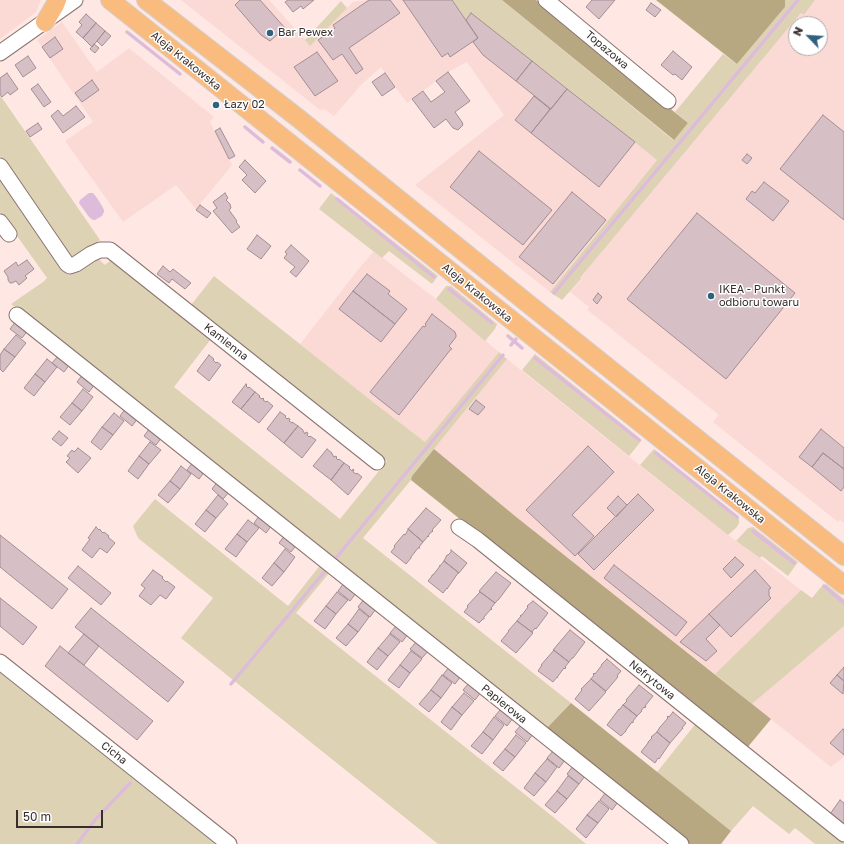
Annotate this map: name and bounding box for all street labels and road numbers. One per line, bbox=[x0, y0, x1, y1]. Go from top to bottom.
street label: Topazowa bbox=[583, 28, 631, 72]
street label: Aleja Krakowska bbox=[148, 29, 224, 93]
street label: Aleja Krakowska bbox=[439, 261, 515, 325]
street label: Kamienna bbox=[201, 321, 251, 363]
street label: Aleja Krakowska bbox=[692, 462, 768, 526]
street label: Nefrytowa bbox=[626, 657, 678, 703]
street label: Papierowa bbox=[478, 682, 530, 726]
street label: Cicha bbox=[98, 739, 130, 767]

